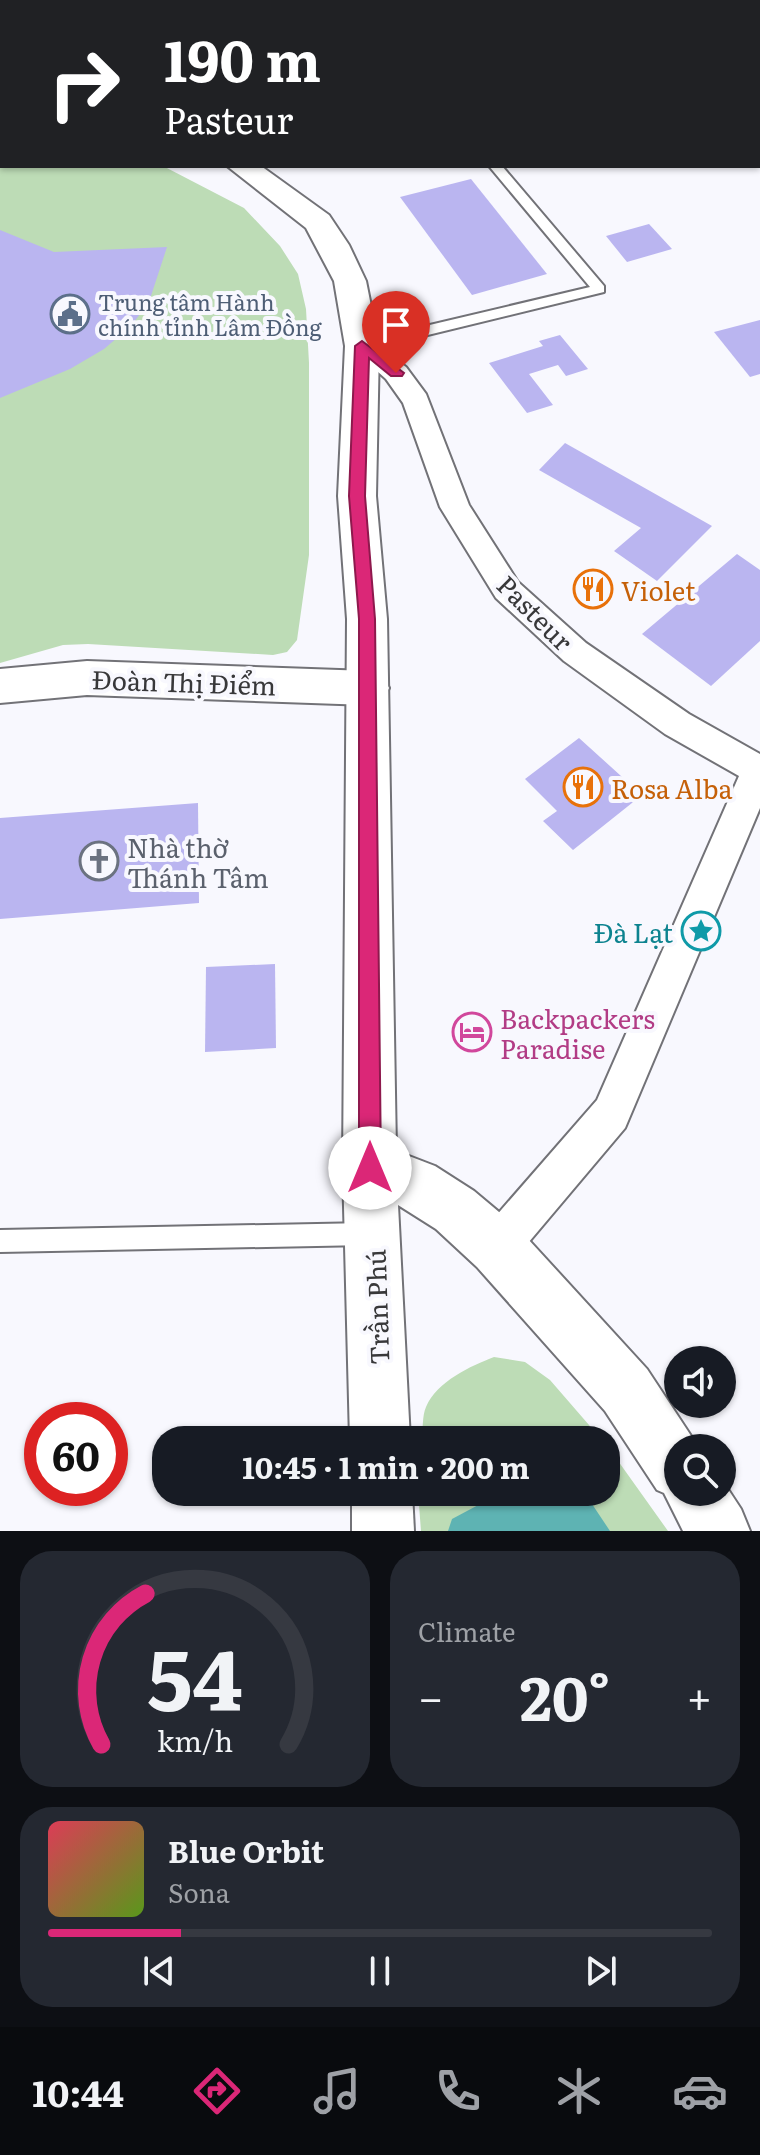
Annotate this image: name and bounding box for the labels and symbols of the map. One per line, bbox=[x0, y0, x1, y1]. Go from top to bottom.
place label: Trung tâm Hành chính tỉnh Lâm Đồng bbox=[98, 285, 322, 343]
pin bbox=[362, 291, 430, 373]
public building icon: Trung tâm Hành chính tỉnh Lâm Đồng bbox=[49, 293, 91, 335]
street label: Pasteur bbox=[489, 565, 583, 659]
restaurant icon: Violet bbox=[572, 568, 614, 610]
place label: Violet bbox=[621, 570, 696, 609]
street label: Đoàn Thị Điểm bbox=[91, 658, 277, 704]
restaurant icon: Rosa Alba bbox=[562, 766, 604, 808]
place label: Rosa Alba bbox=[611, 768, 733, 807]
place label: Nhà thờ Thánh Tâm bbox=[127, 827, 269, 896]
church icon: Nhà thờ Thánh Tâm bbox=[78, 840, 120, 882]
place icon: Đà Lạt bbox=[680, 910, 722, 952]
place label: Đà Lạt bbox=[594, 912, 673, 951]
place label: Backpackers Paradise bbox=[500, 998, 655, 1067]
hotel icon: Backpackers Paradise bbox=[451, 1011, 493, 1053]
position arrow bbox=[328, 1126, 412, 1210]
street label: Trần Phú bbox=[354, 1249, 398, 1365]
speed limit sign: 60 bbox=[24, 1402, 128, 1506]

